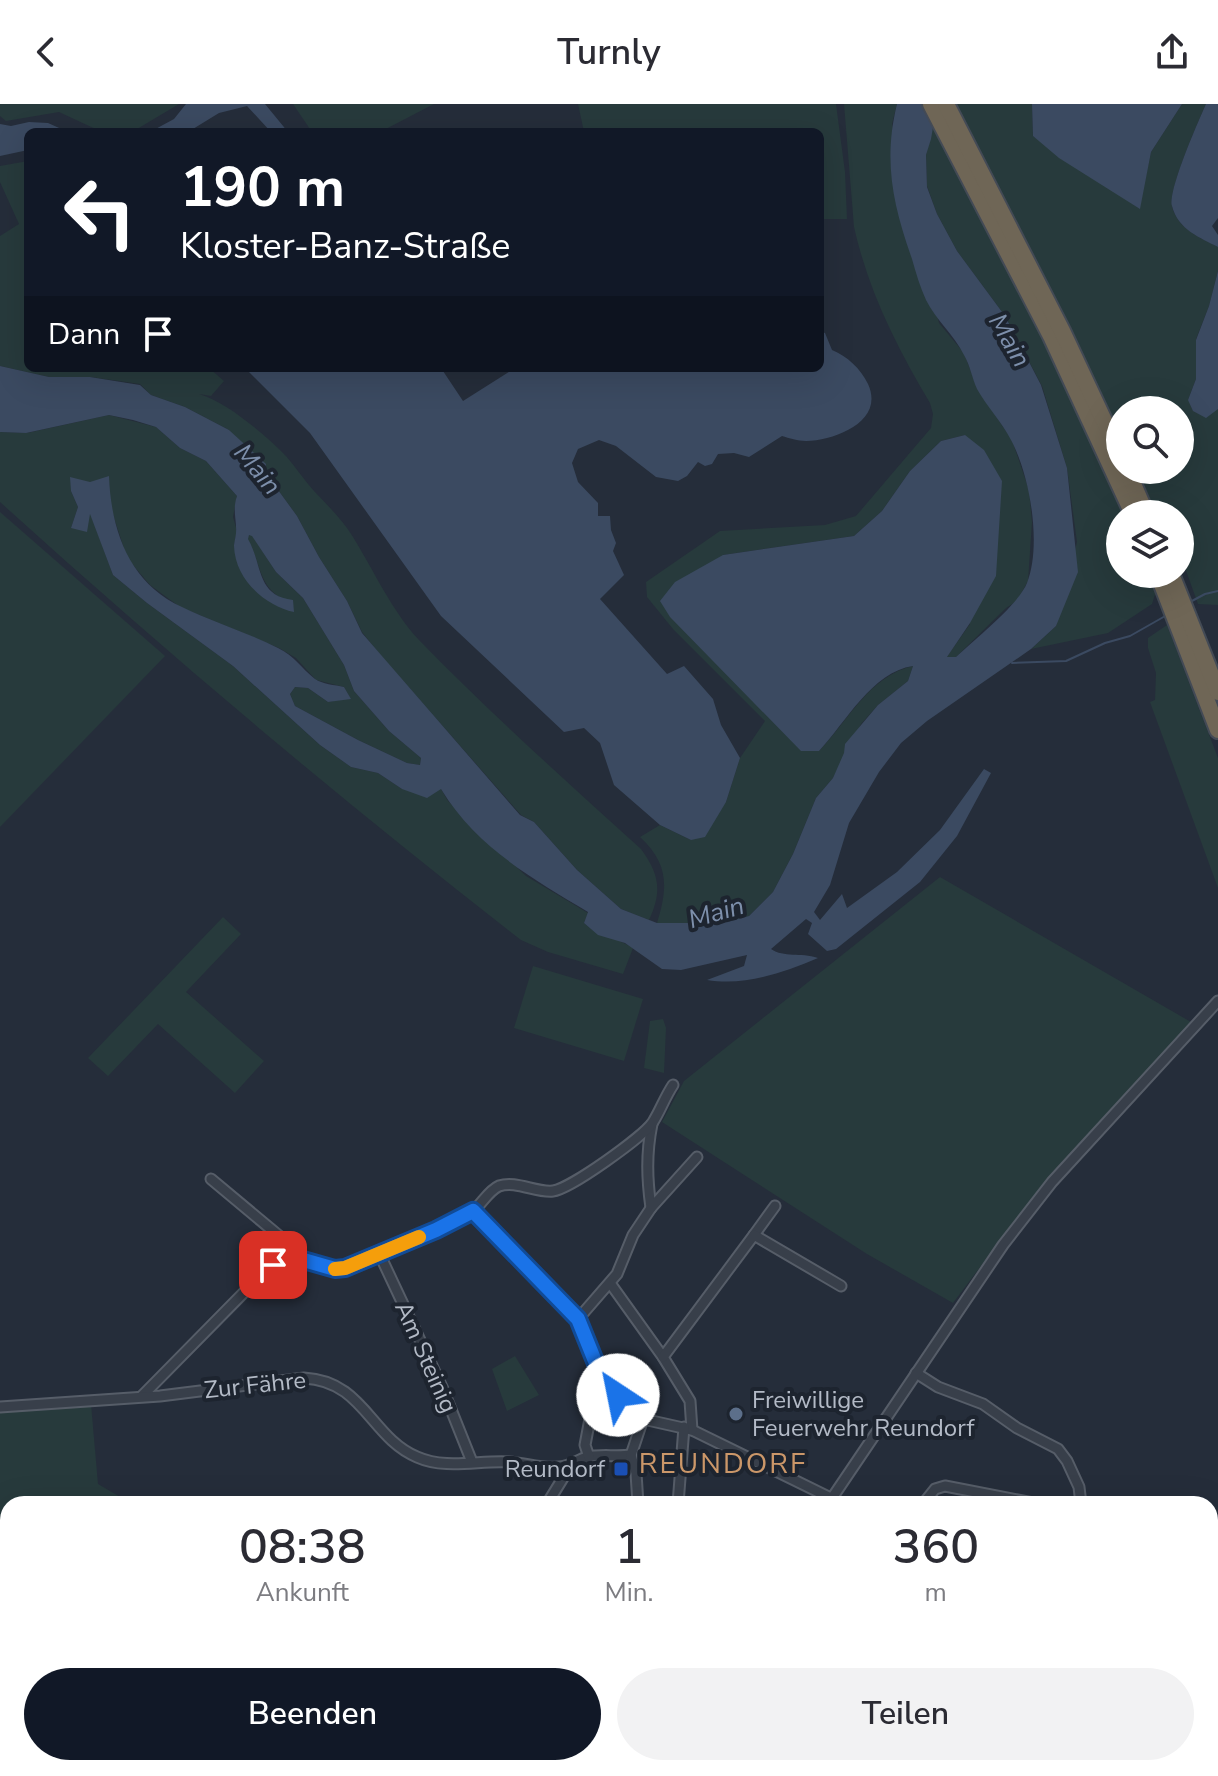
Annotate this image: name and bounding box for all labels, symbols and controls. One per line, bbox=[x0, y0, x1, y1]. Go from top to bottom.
text: Turnly bbox=[557, 28, 661, 77]
icon: back bbox=[24, 30, 68, 74]
icon: share bbox=[1150, 30, 1194, 74]
text: 190 m bbox=[180, 149, 345, 226]
icon: left bbox=[48, 160, 152, 264]
text: Kloster-Banz-Straße bbox=[180, 222, 510, 271]
water label: Main bbox=[980, 307, 1039, 374]
icon: arrive bbox=[136, 312, 180, 356]
text: Dann bbox=[48, 314, 120, 355]
map controls bbox=[1106, 396, 1194, 588]
button: search bbox=[1106, 396, 1194, 484]
water label: Main bbox=[226, 436, 289, 502]
button: layers bbox=[1106, 500, 1194, 588]
water label: Main bbox=[684, 888, 748, 937]
pin bbox=[239, 1231, 307, 1299]
icon: arrive bbox=[251, 1243, 295, 1287]
street label: Am Steinig bbox=[387, 1296, 465, 1418]
position arrow bbox=[576, 1353, 660, 1437]
street label: Zur Fähre bbox=[202, 1364, 308, 1406]
place label: Freiwillige Feuerwehr Reundorf bbox=[752, 1384, 975, 1444]
marker: Freiwillige Feuerwehr Reundorf bbox=[727, 1405, 745, 1423]
district label: REUNDORF bbox=[639, 1445, 807, 1483]
place label: Reundorf bbox=[505, 1453, 606, 1485]
marker: Reundorf bbox=[612, 1460, 630, 1478]
text: 08:38 bbox=[239, 1514, 366, 1580]
text: 1 bbox=[615, 1514, 643, 1580]
text: 360 bbox=[893, 1514, 979, 1580]
text: Ankunft bbox=[256, 1575, 349, 1610]
text: Min. bbox=[605, 1575, 654, 1610]
text: m bbox=[925, 1575, 947, 1610]
button: Beenden bbox=[24, 1668, 601, 1760]
button: Teilen bbox=[617, 1668, 1194, 1760]

